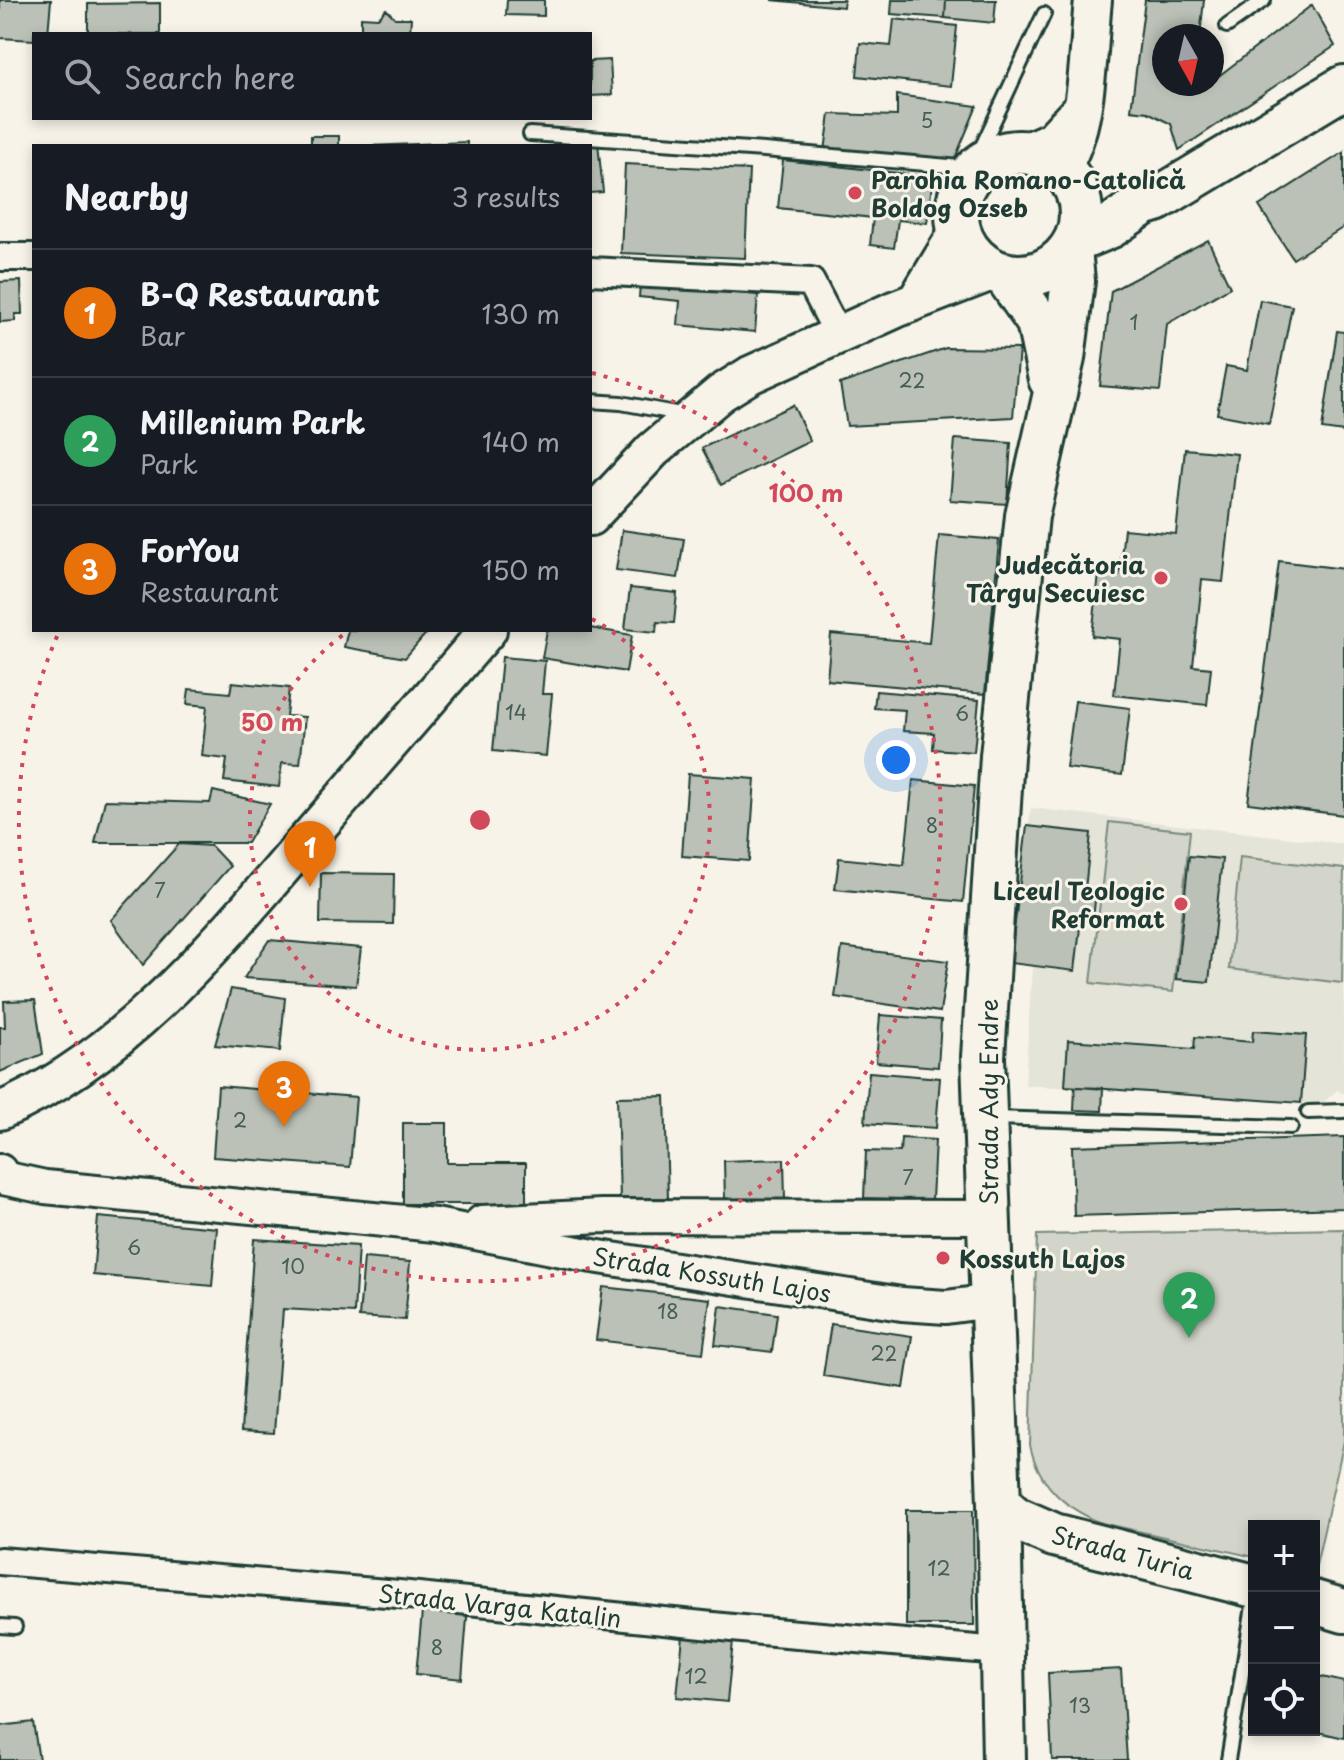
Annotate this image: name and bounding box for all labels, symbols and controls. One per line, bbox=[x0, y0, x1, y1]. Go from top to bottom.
north arrow bbox=[1152, 24, 1224, 96]
search box bbox=[32, 32, 592, 120]
icon: search bbox=[60, 54, 104, 98]
text: Search here bbox=[124, 54, 296, 99]
house number: 5 bbox=[921, 105, 933, 135]
place label: Parohia Romano-Catolică Boldog Ozseb bbox=[871, 161, 1186, 225]
text: Nearby bbox=[64, 170, 189, 222]
text: 3 results bbox=[452, 177, 560, 216]
marker: Parohia Romano-Catolică Boldog Ozseb bbox=[846, 184, 864, 202]
text: B-Q Restaurant bbox=[140, 271, 380, 316]
text: 1 bbox=[84, 294, 96, 333]
text: 130 m bbox=[481, 294, 560, 333]
house number: 1 bbox=[1130, 307, 1138, 337]
text: Bar bbox=[140, 316, 185, 355]
house number: 22 bbox=[899, 365, 925, 395]
text: Millenium Park bbox=[140, 399, 365, 444]
text: 2 bbox=[81, 422, 99, 461]
text: 140 m bbox=[482, 422, 560, 461]
text: Park bbox=[140, 444, 198, 483]
text: 100 m bbox=[769, 474, 843, 510]
text: ForYou bbox=[140, 527, 240, 572]
place label: Judecătoria Târgu Secuiesc bbox=[966, 546, 1145, 610]
text: 3 bbox=[81, 550, 99, 589]
text: 150 m bbox=[482, 550, 560, 589]
marker: Judecătoria Târgu Secuiesc bbox=[1152, 569, 1170, 587]
text: Restaurant bbox=[140, 572, 279, 611]
house number: 14 bbox=[505, 697, 527, 727]
house number: 6 bbox=[955, 698, 969, 728]
text: 50 m bbox=[241, 703, 303, 739]
your location bbox=[876, 740, 916, 780]
centre of rings bbox=[466, 806, 494, 834]
house number: 8 bbox=[926, 810, 938, 840]
pin: 1 bbox=[284, 821, 336, 887]
place label: Liceul Teologic Reformat bbox=[993, 872, 1165, 936]
house number: 7 bbox=[154, 875, 166, 905]
marker: Liceul Teologic Reformat bbox=[1172, 895, 1190, 913]
street label: Strada Ady Endre bbox=[970, 999, 1006, 1205]
pin: 3 bbox=[258, 1061, 310, 1127]
house number: 2 bbox=[233, 1105, 247, 1135]
house number: 7 bbox=[902, 1162, 914, 1192]
house number: 6 bbox=[127, 1232, 141, 1262]
street label: Strada Kossuth Lajos bbox=[590, 1237, 834, 1311]
place label: Kossuth Lajos bbox=[959, 1240, 1125, 1276]
marker: Kossuth Lajos bbox=[934, 1249, 952, 1267]
house number: 10 bbox=[281, 1251, 305, 1281]
pin: 2 bbox=[1163, 1272, 1215, 1338]
house number: 18 bbox=[657, 1296, 679, 1326]
house number: 22 bbox=[871, 1338, 897, 1368]
street label: Strada Turia bbox=[1048, 1516, 1199, 1588]
map controls bbox=[1248, 1520, 1320, 1736]
button: + bbox=[1248, 1520, 1320, 1592]
house number: 12 bbox=[927, 1553, 951, 1583]
street label: Strada Varga Katalin bbox=[377, 1574, 623, 1636]
button: − bbox=[1248, 1592, 1320, 1664]
house number: 8 bbox=[431, 1632, 443, 1662]
house number: 12 bbox=[684, 1661, 708, 1691]
button: locate bbox=[1248, 1664, 1320, 1736]
house number: 13 bbox=[1069, 1690, 1091, 1720]

